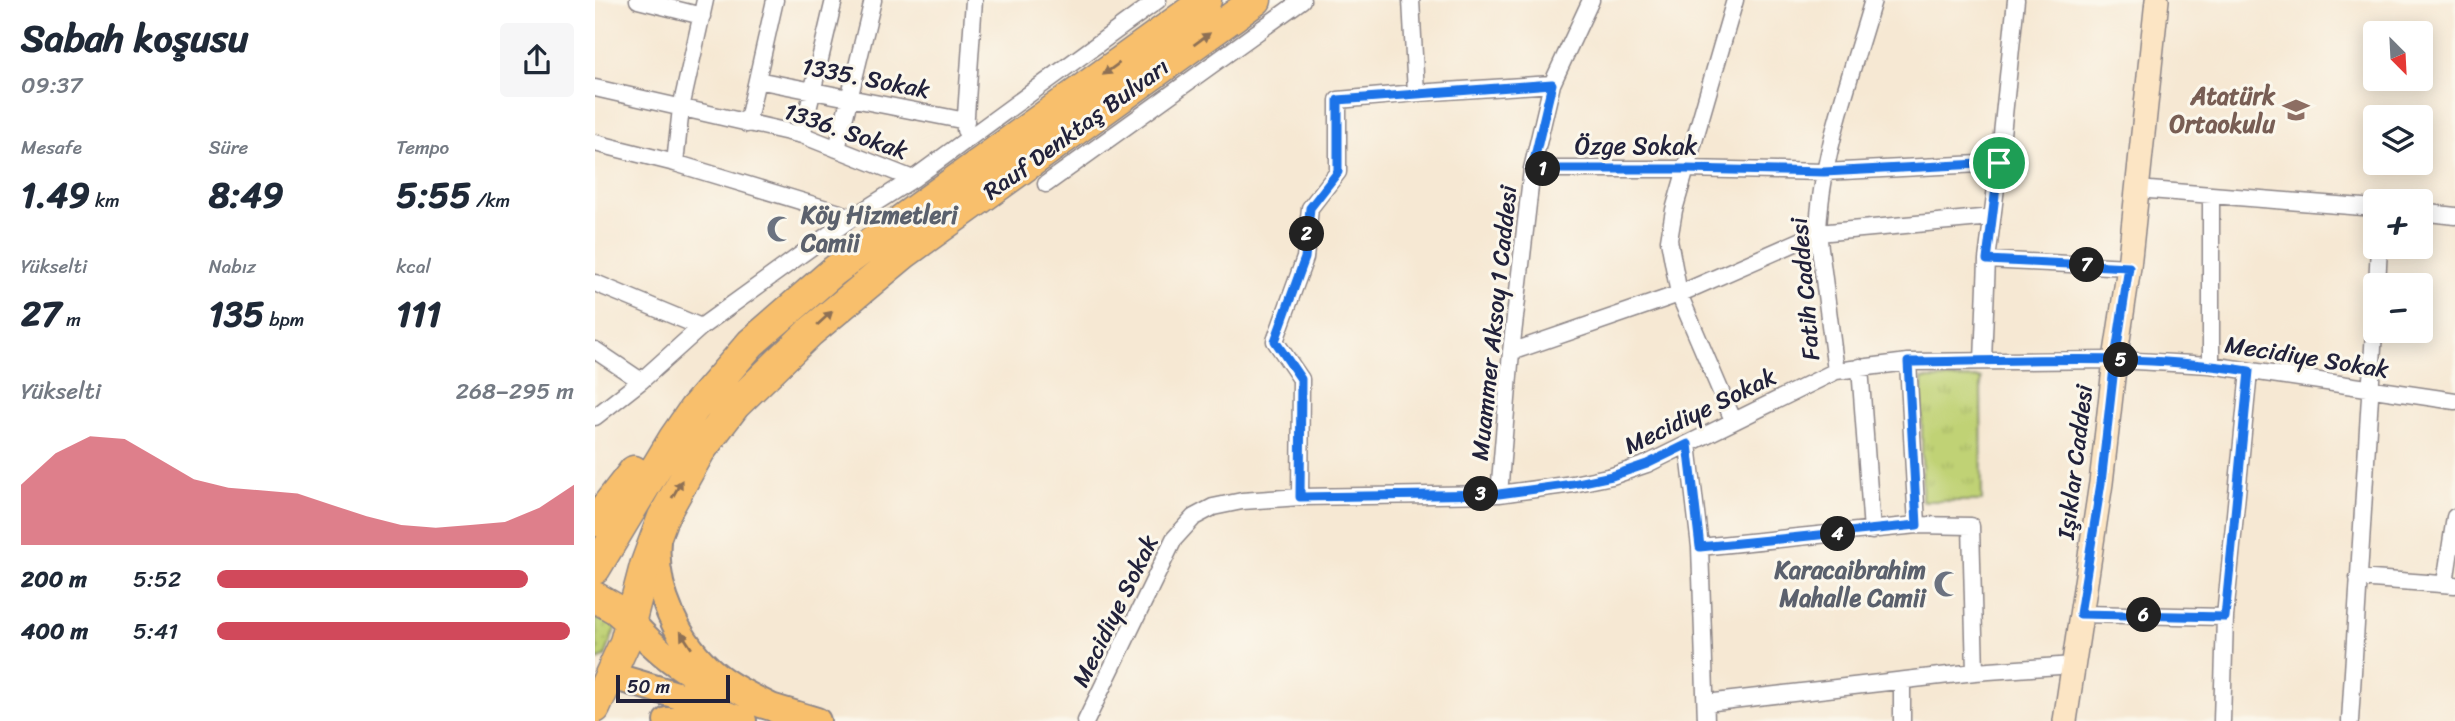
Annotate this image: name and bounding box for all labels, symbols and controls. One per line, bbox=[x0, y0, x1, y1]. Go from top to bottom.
text: Sabah koşusu bbox=[21, 5, 248, 72]
north arrow bbox=[2363, 21, 2433, 91]
map controls bbox=[2363, 21, 2433, 343]
button: share bbox=[500, 23, 574, 97]
one-way arrow bbox=[1193, 32, 1211, 46]
street label: 1335. Sokak bbox=[798, 45, 934, 111]
street label: Rauf Denktaş Bulvarı bbox=[974, 47, 1178, 211]
one-way arrow bbox=[1102, 62, 1120, 76]
text: 09:37 bbox=[21, 65, 82, 106]
place label: Atatürk Ortaokulu bbox=[2170, 75, 2276, 145]
street label: 1336. Sokak bbox=[778, 90, 914, 172]
school or university icon: Atatürk Ortaokulu bbox=[2281, 95, 2311, 125]
button: layers bbox=[2363, 105, 2433, 175]
street label: Özge Sokak bbox=[1575, 125, 1697, 167]
text: Mesafe bbox=[21, 131, 82, 164]
text: Süre bbox=[209, 131, 248, 164]
text: Tempo bbox=[396, 131, 449, 164]
pin bbox=[1969, 133, 2029, 193]
icon: arrive bbox=[1980, 144, 2018, 182]
pin: 1 bbox=[1525, 152, 1560, 186]
text: 1 bbox=[1538, 152, 1547, 185]
text: 1.49 bbox=[21, 164, 90, 226]
text: 8:49 bbox=[209, 164, 284, 226]
text: 5:55 bbox=[396, 164, 471, 226]
street label: Muammer Aksoy 1 Caddesi bbox=[1459, 182, 1529, 463]
text: km bbox=[90, 184, 120, 217]
text: /km bbox=[471, 184, 510, 217]
button: + bbox=[2363, 189, 2433, 259]
place label: Köy Hizmetleri Camii bbox=[800, 194, 959, 264]
mosque icon: Köy Hizmetleri Camii bbox=[765, 214, 795, 244]
street label: Fatih Caddesi bbox=[1778, 214, 1832, 362]
pin: 2 bbox=[1289, 216, 1325, 252]
text: 2 bbox=[1301, 217, 1312, 250]
pin: 7 bbox=[2069, 247, 2105, 282]
text: 7 bbox=[2081, 248, 2092, 281]
text: Yükselti bbox=[21, 250, 87, 283]
text: Nabız bbox=[209, 250, 256, 283]
text: kcal bbox=[396, 250, 431, 283]
button: − bbox=[2363, 273, 2433, 343]
text: 27 bbox=[21, 283, 61, 345]
text: 135 bbox=[209, 283, 264, 345]
text: 111 bbox=[396, 283, 441, 345]
text: m bbox=[61, 303, 81, 336]
text: bpm bbox=[264, 303, 304, 336]
one-way arrow bbox=[816, 310, 834, 326]
street label: Mecidiye Sokak bbox=[2222, 323, 2392, 391]
pin: 5 bbox=[2103, 342, 2139, 378]
text: 5 bbox=[2115, 343, 2126, 376]
street label: Mecidiye Sokak bbox=[1616, 356, 1784, 466]
text: Yükselti bbox=[21, 371, 101, 412]
text: 268–295 m bbox=[456, 371, 574, 412]
street label: Işıklar Caddesi bbox=[2045, 381, 2105, 543]
pin: 3 bbox=[1463, 476, 1498, 512]
text: 3 bbox=[1475, 477, 1486, 510]
one-way arrow bbox=[671, 479, 683, 499]
pin: 4 bbox=[1821, 516, 1855, 552]
text: 4 bbox=[1832, 517, 1843, 550]
street label: Mecidiye Sokak bbox=[1060, 527, 1170, 695]
place label: Karacaibrahim Mahalle Camii bbox=[1773, 549, 1927, 619]
text: 200 m bbox=[21, 559, 87, 600]
text: 5:52 bbox=[133, 559, 181, 600]
mosque icon: Karacaibrahim Mahalle Camii bbox=[1932, 569, 1962, 599]
pin: 6 bbox=[2127, 598, 2161, 632]
text: 6 bbox=[2138, 598, 2149, 631]
text: 400 m bbox=[21, 611, 88, 652]
text: 5:41 bbox=[133, 611, 178, 652]
one-way arrow bbox=[680, 630, 693, 649]
text: 50 m bbox=[627, 670, 670, 703]
scale bar bbox=[616, 672, 730, 704]

